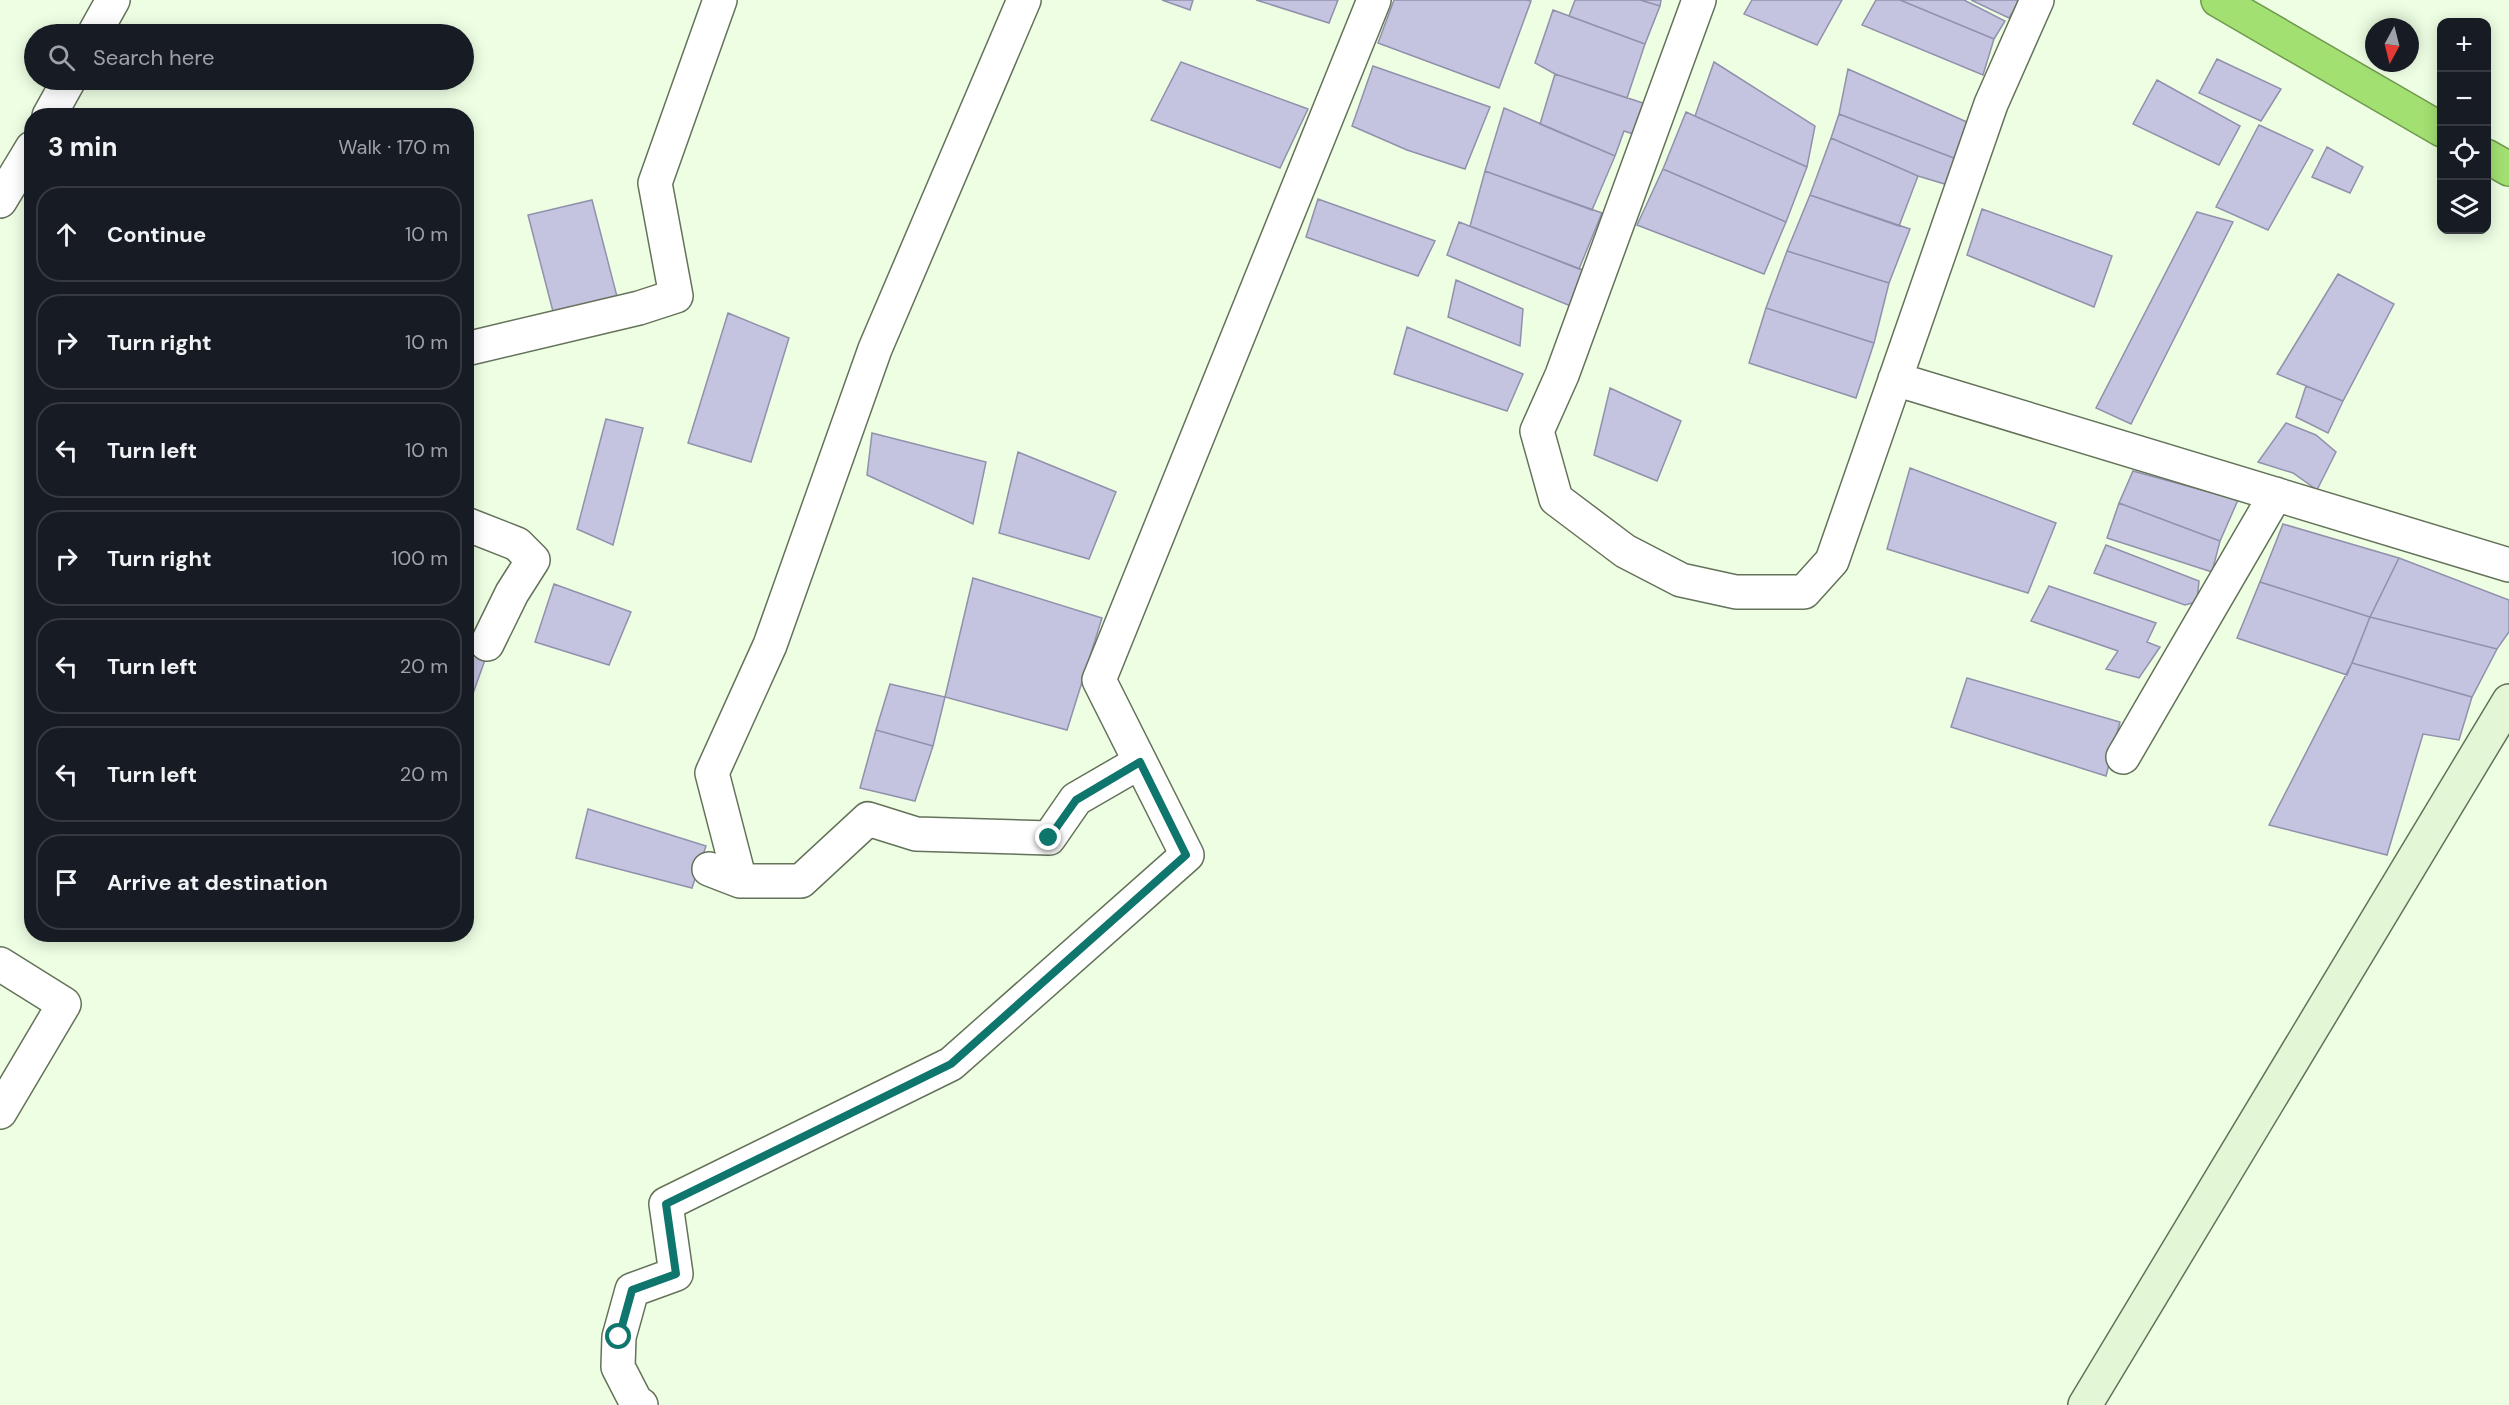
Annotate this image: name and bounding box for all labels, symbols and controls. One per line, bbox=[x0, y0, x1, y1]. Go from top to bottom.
north arrow bbox=[2365, 18, 2419, 72]
map controls bbox=[2437, 18, 2491, 234]
button: + bbox=[2437, 18, 2491, 72]
search box bbox=[24, 24, 474, 90]
icon: search bbox=[45, 41, 78, 74]
text: Search here bbox=[93, 43, 214, 72]
button: − bbox=[2437, 72, 2491, 126]
button: locate bbox=[2437, 126, 2491, 180]
text: 3 min bbox=[48, 130, 117, 164]
text: Walk · 170 m bbox=[338, 134, 450, 160]
button: layers bbox=[2437, 180, 2491, 234]
icon: ahead bbox=[50, 218, 83, 251]
text: Continue bbox=[107, 220, 206, 249]
text: 10 m bbox=[405, 221, 448, 247]
icon: right bbox=[50, 326, 83, 359]
text: Turn right bbox=[107, 328, 212, 357]
text: 10 m bbox=[405, 329, 448, 355]
icon: left bbox=[50, 434, 83, 467]
text: Turn left bbox=[107, 436, 197, 465]
text: 10 m bbox=[405, 437, 448, 463]
icon: right bbox=[50, 542, 83, 575]
text: Turn right bbox=[107, 544, 212, 573]
text: 100 m bbox=[391, 545, 448, 571]
icon: left bbox=[50, 650, 83, 683]
text: Turn left bbox=[107, 652, 197, 681]
text: 20 m bbox=[400, 653, 448, 679]
icon: left bbox=[50, 758, 83, 791]
text: Turn left bbox=[107, 760, 197, 789]
text: 20 m bbox=[400, 761, 448, 787]
route end bbox=[1035, 824, 1061, 850]
icon: arrive bbox=[50, 866, 83, 899]
text: Arrive at destination bbox=[107, 868, 328, 897]
route start bbox=[605, 1323, 631, 1349]

